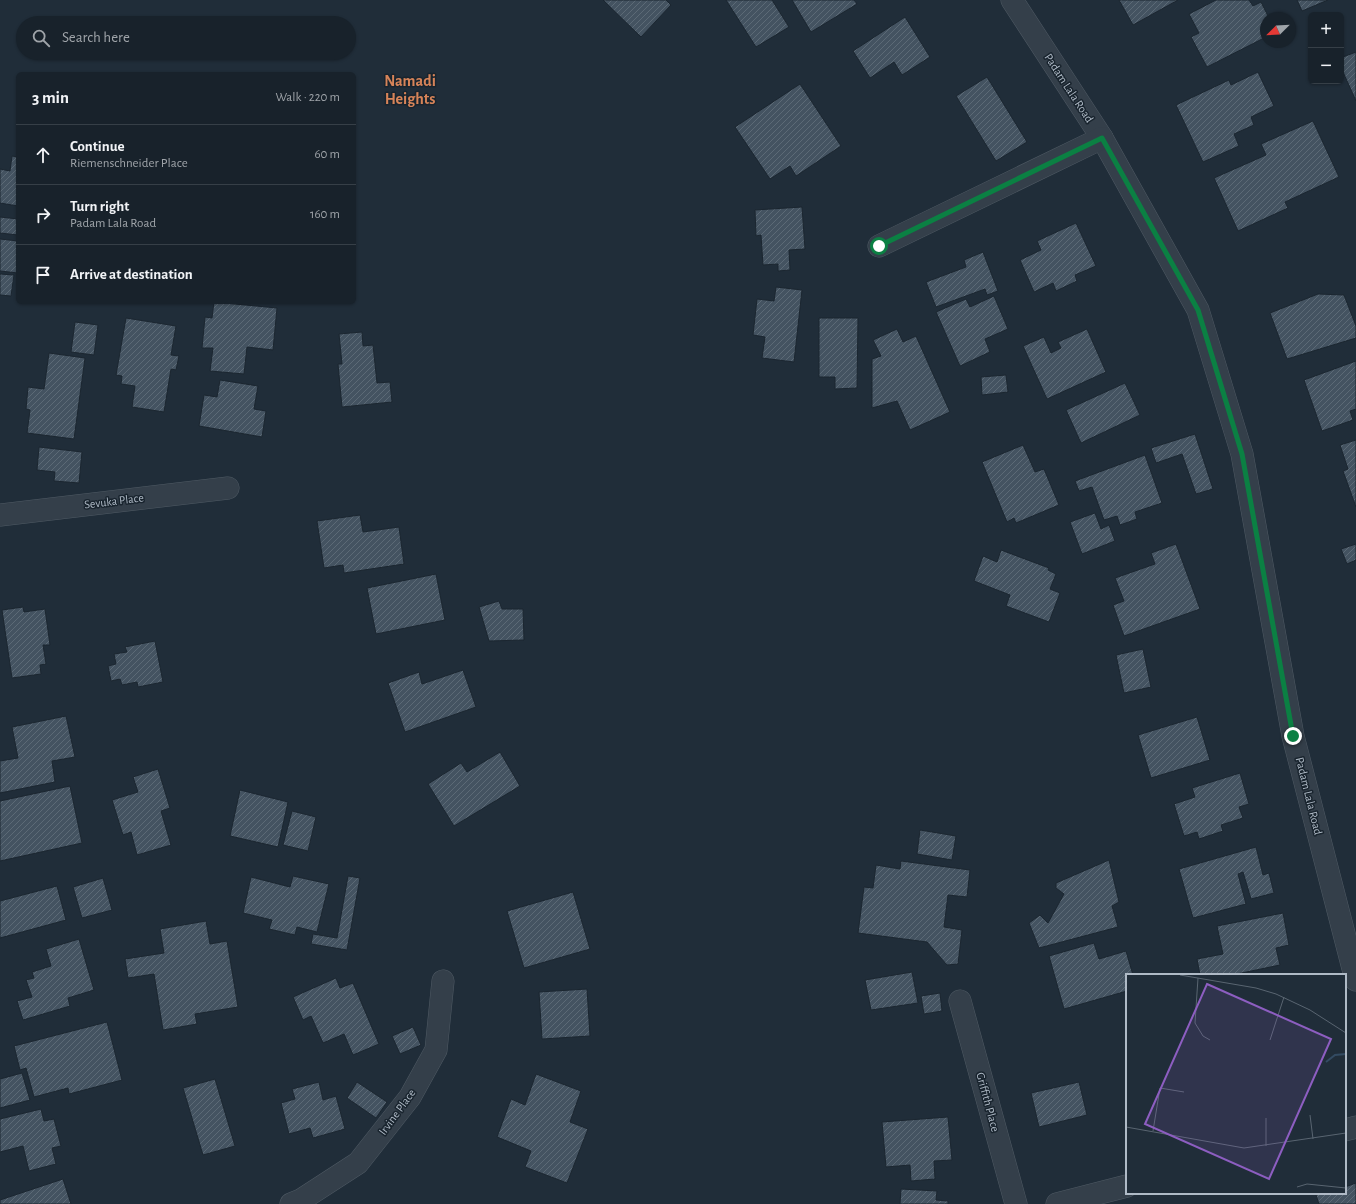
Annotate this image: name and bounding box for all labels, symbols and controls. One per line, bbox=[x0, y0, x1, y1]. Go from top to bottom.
north arrow bbox=[1260, 12, 1296, 48]
map controls bbox=[1308, 12, 1344, 84]
button: + bbox=[1308, 12, 1344, 48]
search box bbox=[16, 16, 356, 60]
icon: search bbox=[30, 27, 52, 49]
text: Search here bbox=[62, 30, 130, 45]
button: − bbox=[1308, 48, 1344, 84]
street label: Padam Lala Road bbox=[1042, 51, 1096, 125]
district label: Namadi Heights bbox=[384, 73, 436, 107]
text: 3 min bbox=[32, 89, 69, 106]
text: Walk · 220 m bbox=[275, 91, 340, 104]
text: Continue bbox=[70, 139, 125, 154]
icon: ahead bbox=[32, 144, 54, 166]
text: 60 m bbox=[314, 148, 340, 161]
text: Riemenschneider Place bbox=[70, 157, 188, 170]
text: Turn right bbox=[70, 199, 129, 214]
icon: right bbox=[32, 204, 54, 226]
text: 160 m bbox=[310, 208, 340, 221]
text: Padam Lala Road bbox=[70, 217, 156, 230]
route start bbox=[870, 237, 888, 255]
icon: arrive bbox=[32, 264, 54, 286]
text: Arrive at destination bbox=[70, 267, 193, 282]
street label: Sevuka Place bbox=[84, 491, 144, 511]
route end bbox=[1284, 727, 1302, 745]
street label: Padam Lala Road bbox=[1294, 756, 1324, 836]
inset map bbox=[1126, 974, 1346, 1194]
street label: Griffith Place bbox=[974, 1071, 1002, 1133]
street label: Irvine Place bbox=[376, 1087, 418, 1137]

